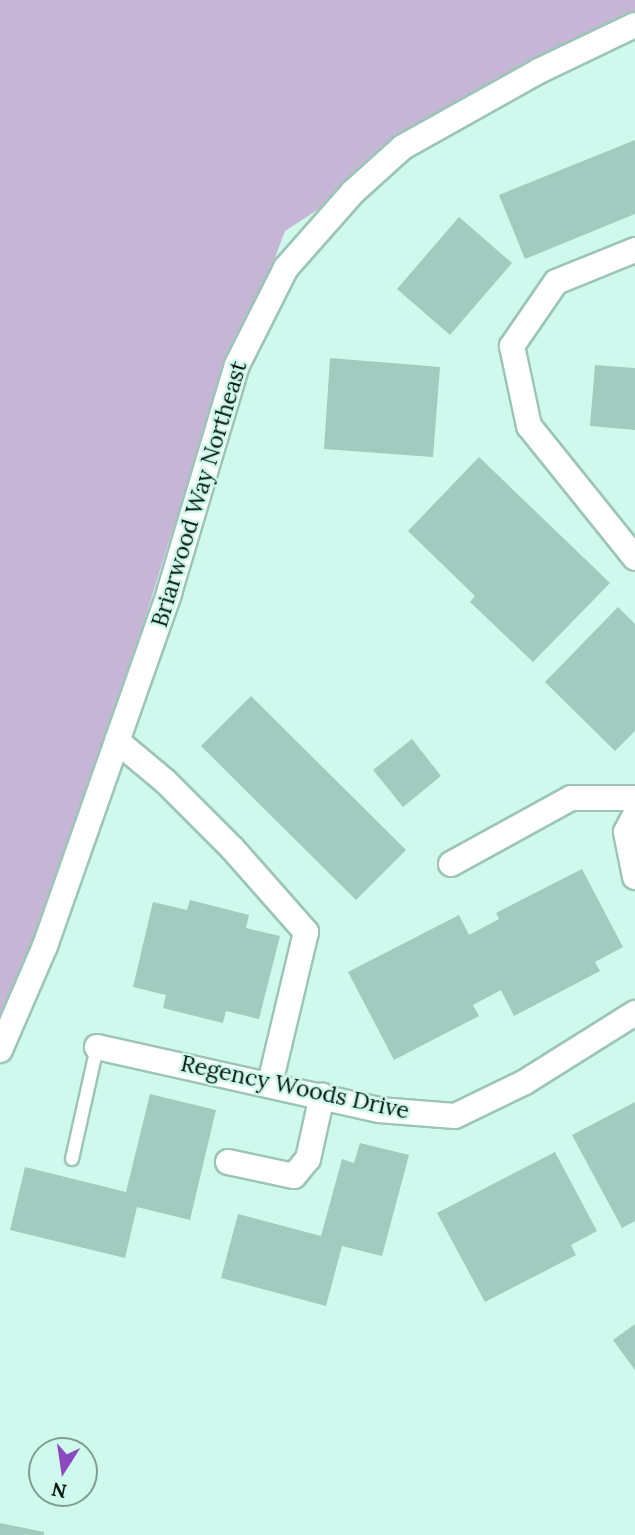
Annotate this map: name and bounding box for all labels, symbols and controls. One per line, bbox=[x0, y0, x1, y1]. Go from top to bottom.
street label: Briarwood Way Northeast bbox=[145, 358, 253, 630]
street label: Regency Woods Drive bbox=[178, 1049, 412, 1125]
north arrow bbox=[28, 1437, 98, 1507]
text: N bbox=[49, 1477, 69, 1504]

